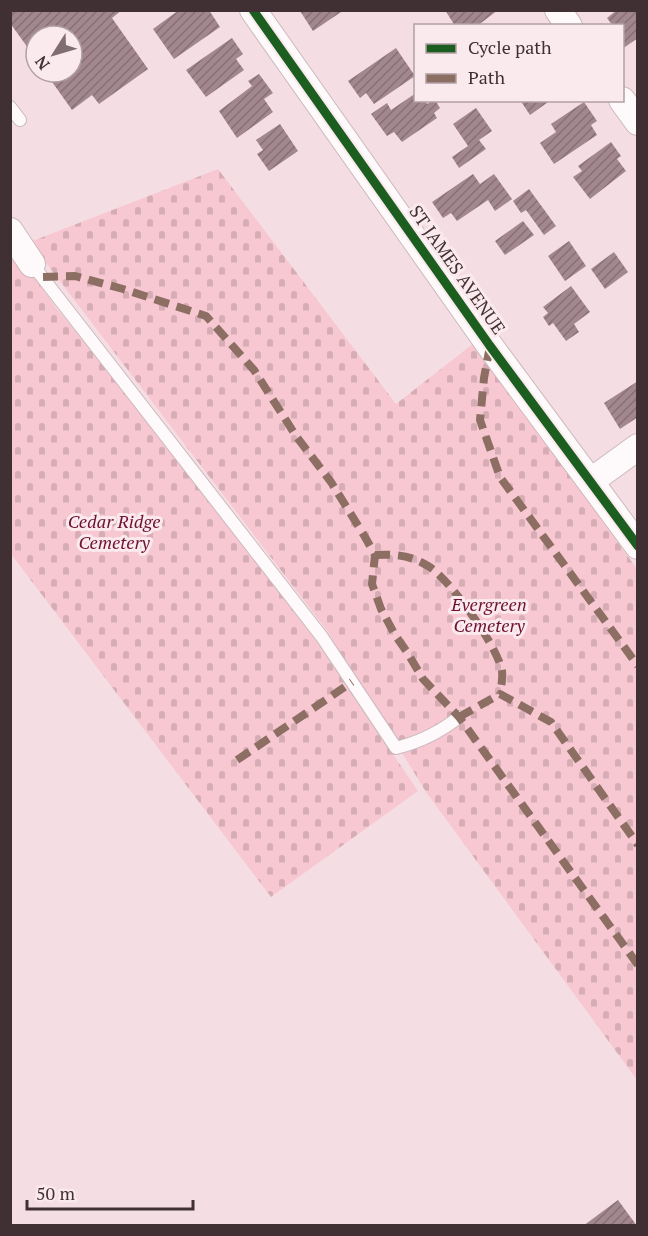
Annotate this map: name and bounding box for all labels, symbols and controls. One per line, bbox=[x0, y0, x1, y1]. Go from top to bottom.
north arrow bbox=[24, 24, 84, 84]
legend bbox=[414, 24, 624, 102]
text: Cycle path bbox=[468, 35, 552, 59]
text: N bbox=[30, 52, 54, 74]
text: Path bbox=[468, 65, 505, 89]
street label: ST JAMES AVENUE bbox=[404, 200, 511, 339]
park label: Cedar Ridge Cemetery bbox=[68, 509, 160, 554]
park label: Evergreen Cemetery bbox=[450, 592, 527, 637]
scale bar bbox=[27, 1173, 194, 1211]
text: 50 m bbox=[36, 1181, 76, 1205]

